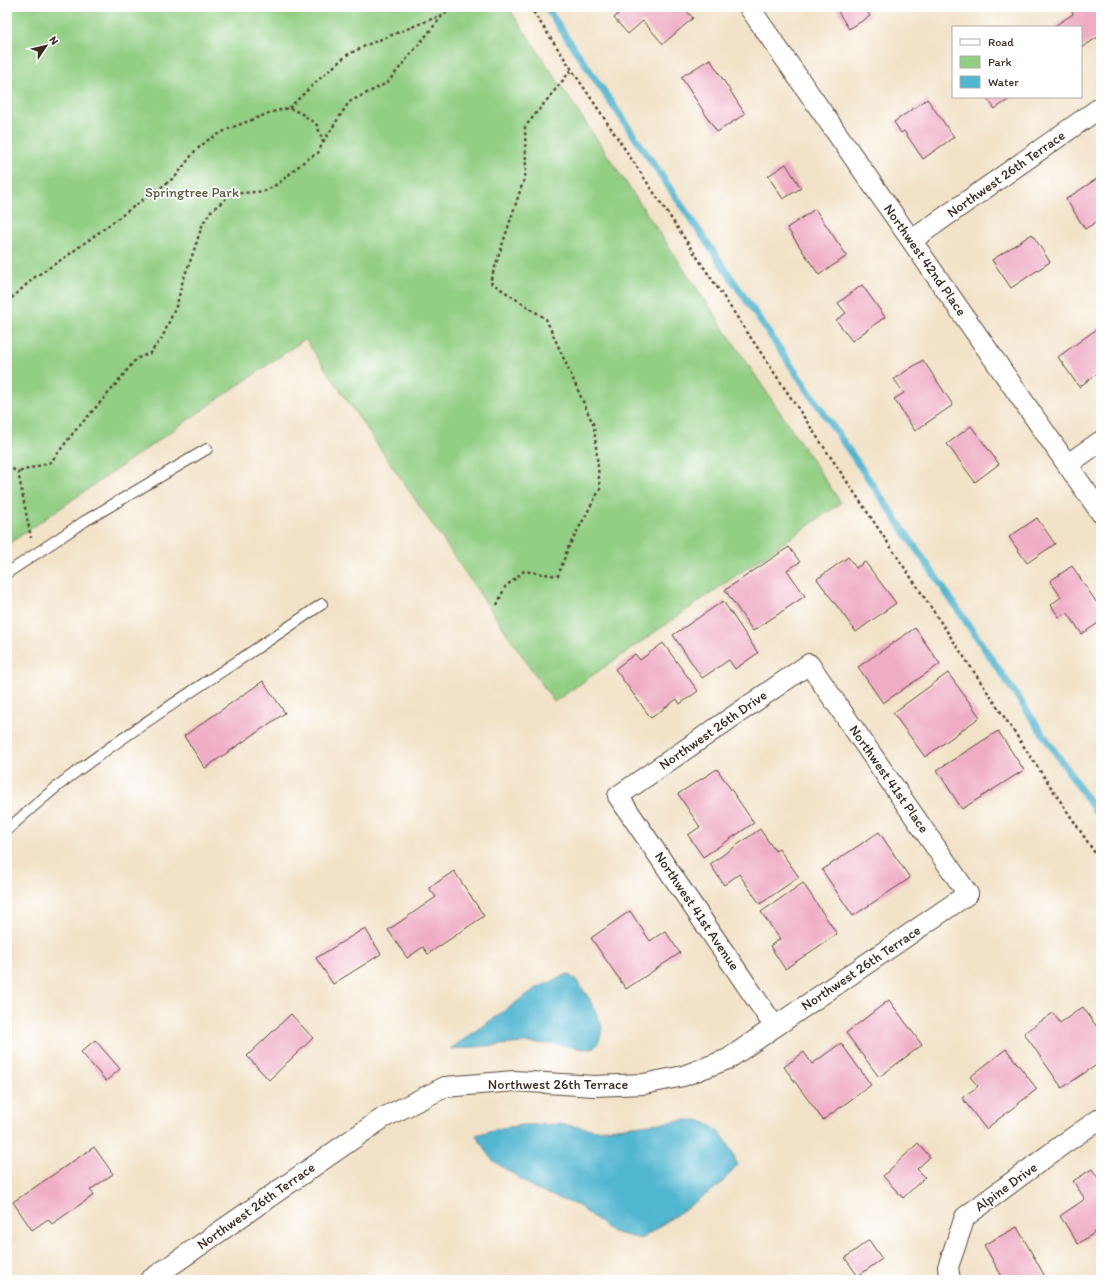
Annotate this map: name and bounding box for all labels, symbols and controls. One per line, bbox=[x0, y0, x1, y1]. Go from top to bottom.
north arrow bbox=[26, 26, 66, 66]
legend bbox=[952, 26, 1082, 98]
text: N bbox=[46, 34, 61, 47]
text: Road bbox=[988, 35, 1014, 49]
text: Park bbox=[988, 55, 1012, 69]
text: Water bbox=[988, 75, 1019, 89]
street label: Northwest 26th Terrace bbox=[944, 127, 1069, 221]
park label: Springtree Park bbox=[145, 184, 239, 201]
street label: Northwest 42nd Place bbox=[880, 201, 970, 319]
street label: Northwest 26th Drive bbox=[656, 686, 770, 774]
street label: Northwest 41st Place bbox=[845, 722, 933, 836]
street label: Northwest 41st Avenue bbox=[651, 848, 743, 974]
street label: Northwest 26th Terrace bbox=[798, 922, 924, 1014]
street label: Northwest 26th Terrace bbox=[488, 1076, 628, 1093]
street label: Northwest 26th Terrace bbox=[194, 1159, 319, 1253]
street label: Alpine Drive bbox=[972, 1159, 1041, 1215]

